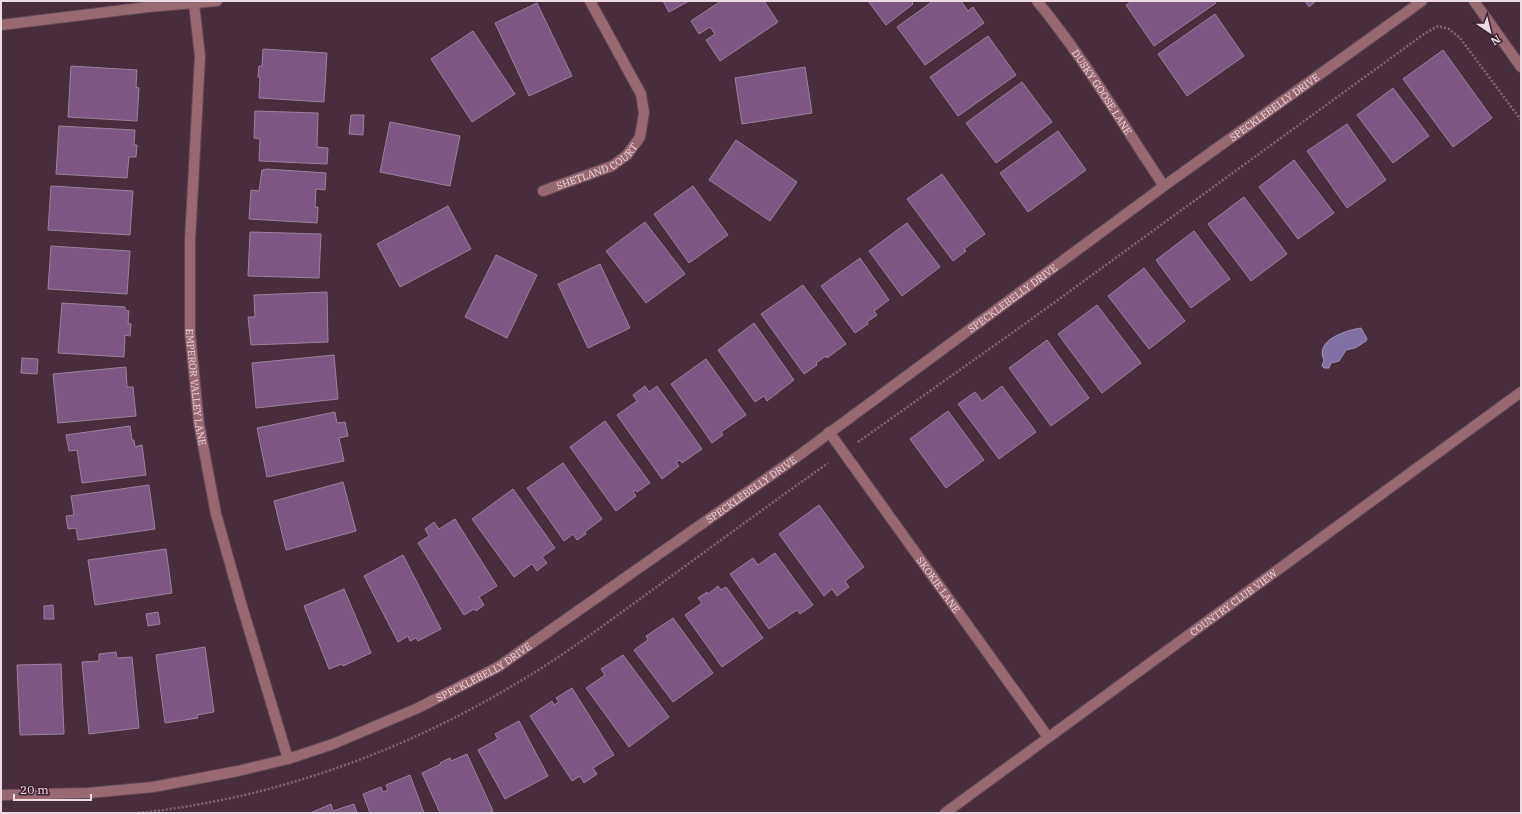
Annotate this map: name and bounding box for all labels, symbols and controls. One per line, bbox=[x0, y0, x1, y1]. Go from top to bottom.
north arrow bbox=[1470, 12, 1510, 52]
text: N bbox=[1488, 32, 1503, 49]
street label: DUSKY GOOSE LANE bbox=[1069, 47, 1135, 137]
street label: SPECKLEBELLY DRIVE bbox=[1227, 71, 1322, 144]
street label: SHETLAND COURT bbox=[555, 140, 641, 193]
street label: SPECKLEBELLY DRIVE bbox=[965, 261, 1060, 336]
street label: EMPEROR VALLEY LANE bbox=[183, 329, 209, 447]
street label: SPECKLEBELLY DRIVE bbox=[703, 453, 799, 526]
street label: SKOKIE LANE bbox=[914, 554, 963, 616]
street label: COUNTRY CLUB VIEW bbox=[1187, 566, 1280, 639]
street label: SPECKLEBELLY DRIVE bbox=[434, 640, 534, 705]
scale bar bbox=[14, 776, 91, 802]
text: 20 m bbox=[20, 782, 49, 797]

